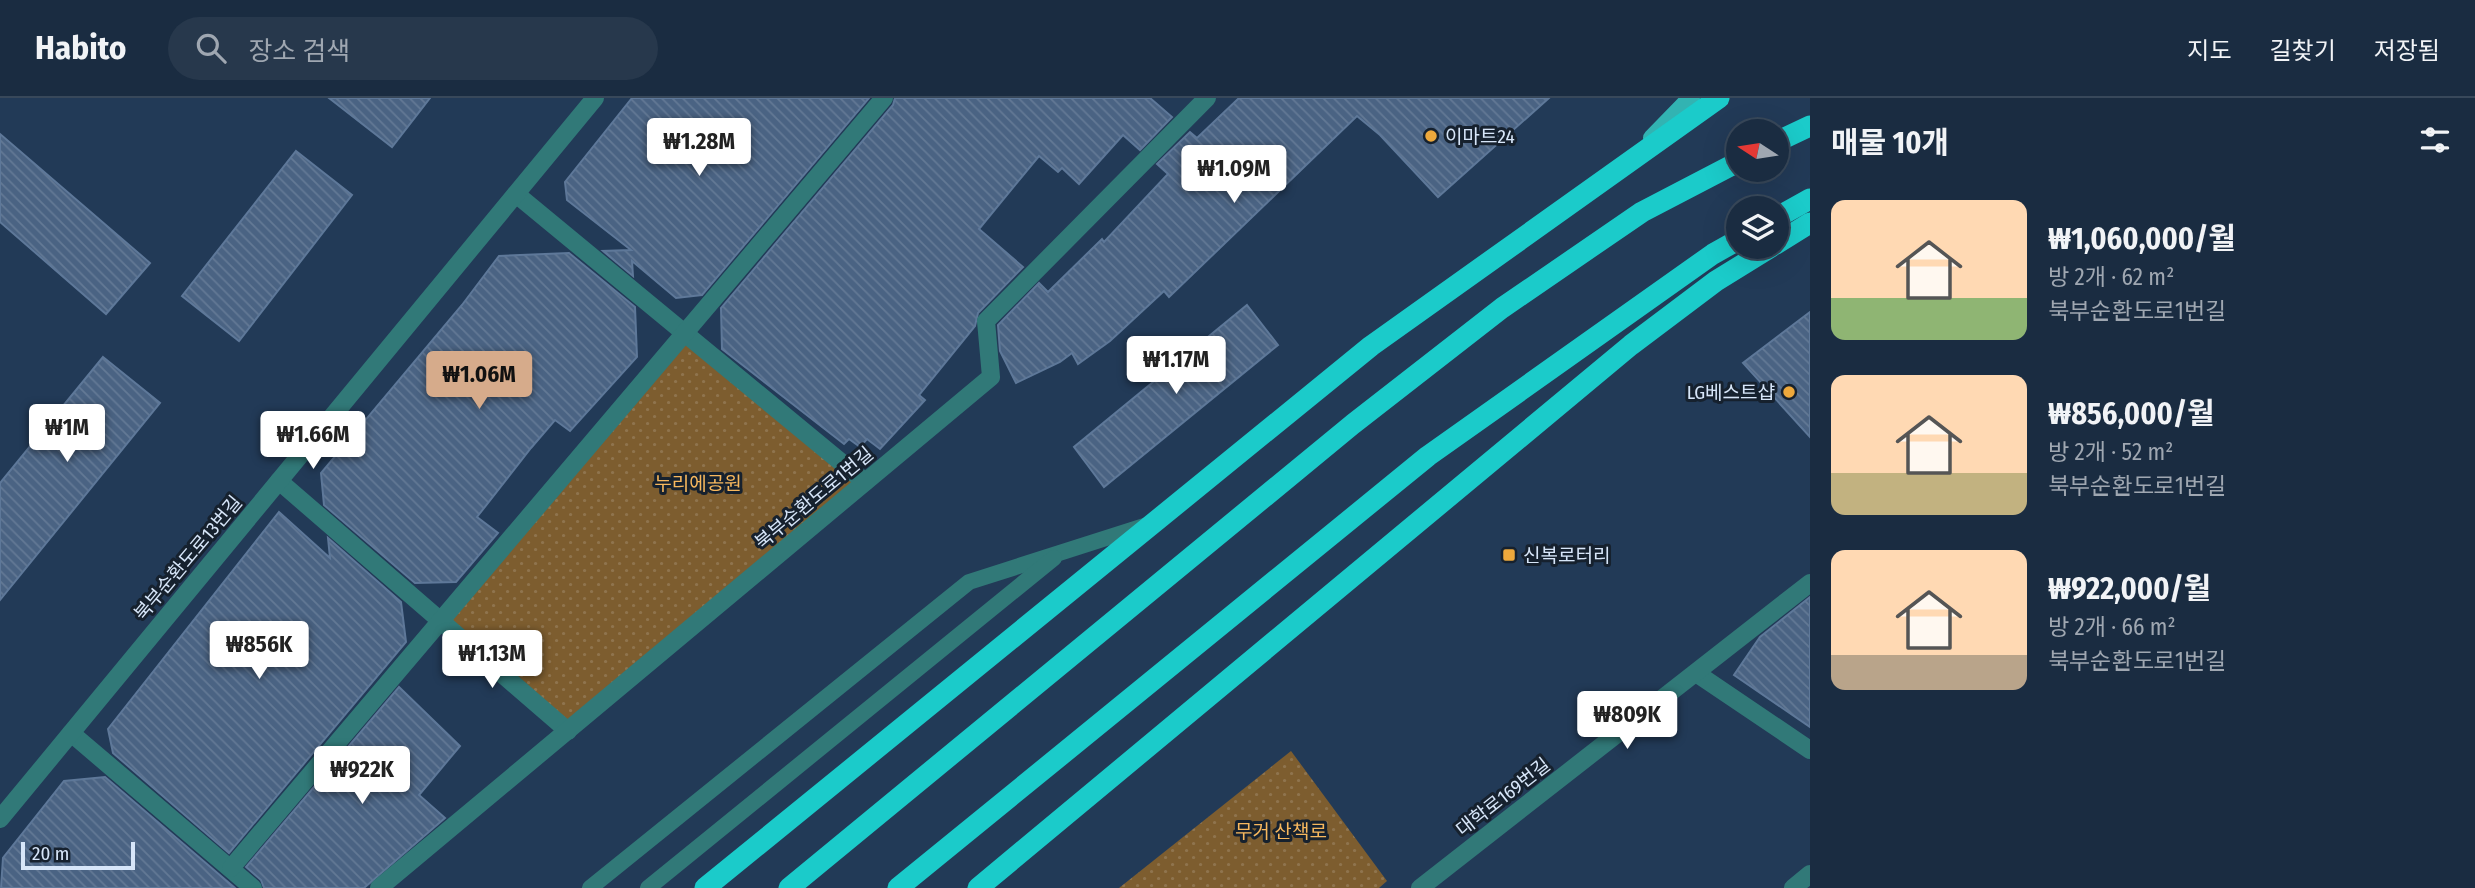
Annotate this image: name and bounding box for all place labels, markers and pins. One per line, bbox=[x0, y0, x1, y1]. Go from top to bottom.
pin: ₩1.28M bbox=[642, 118, 756, 178]
place label: 이마트24 bbox=[1445, 125, 1515, 148]
marker: 이마트24 bbox=[1423, 128, 1439, 144]
pin: ₩1.09M bbox=[1177, 146, 1291, 205]
pin: ₩1.17M bbox=[1119, 336, 1233, 396]
pin: ₩1.06M bbox=[422, 352, 536, 411]
place label: LG베스트샵 bbox=[1687, 381, 1775, 404]
marker: LG베스트샵 bbox=[1781, 384, 1797, 400]
pin: ₩1M bbox=[33, 404, 101, 464]
pin: ₩1.66M bbox=[256, 412, 370, 471]
place label: 신복로터리 bbox=[1523, 544, 1610, 567]
marker: 신복로터리 bbox=[1501, 547, 1517, 563]
pin: ₩856K bbox=[210, 622, 308, 681]
pin: ₩1.13M bbox=[435, 630, 549, 690]
pin: ₩809K bbox=[1578, 692, 1676, 751]
pin: ₩922K bbox=[313, 746, 411, 806]

